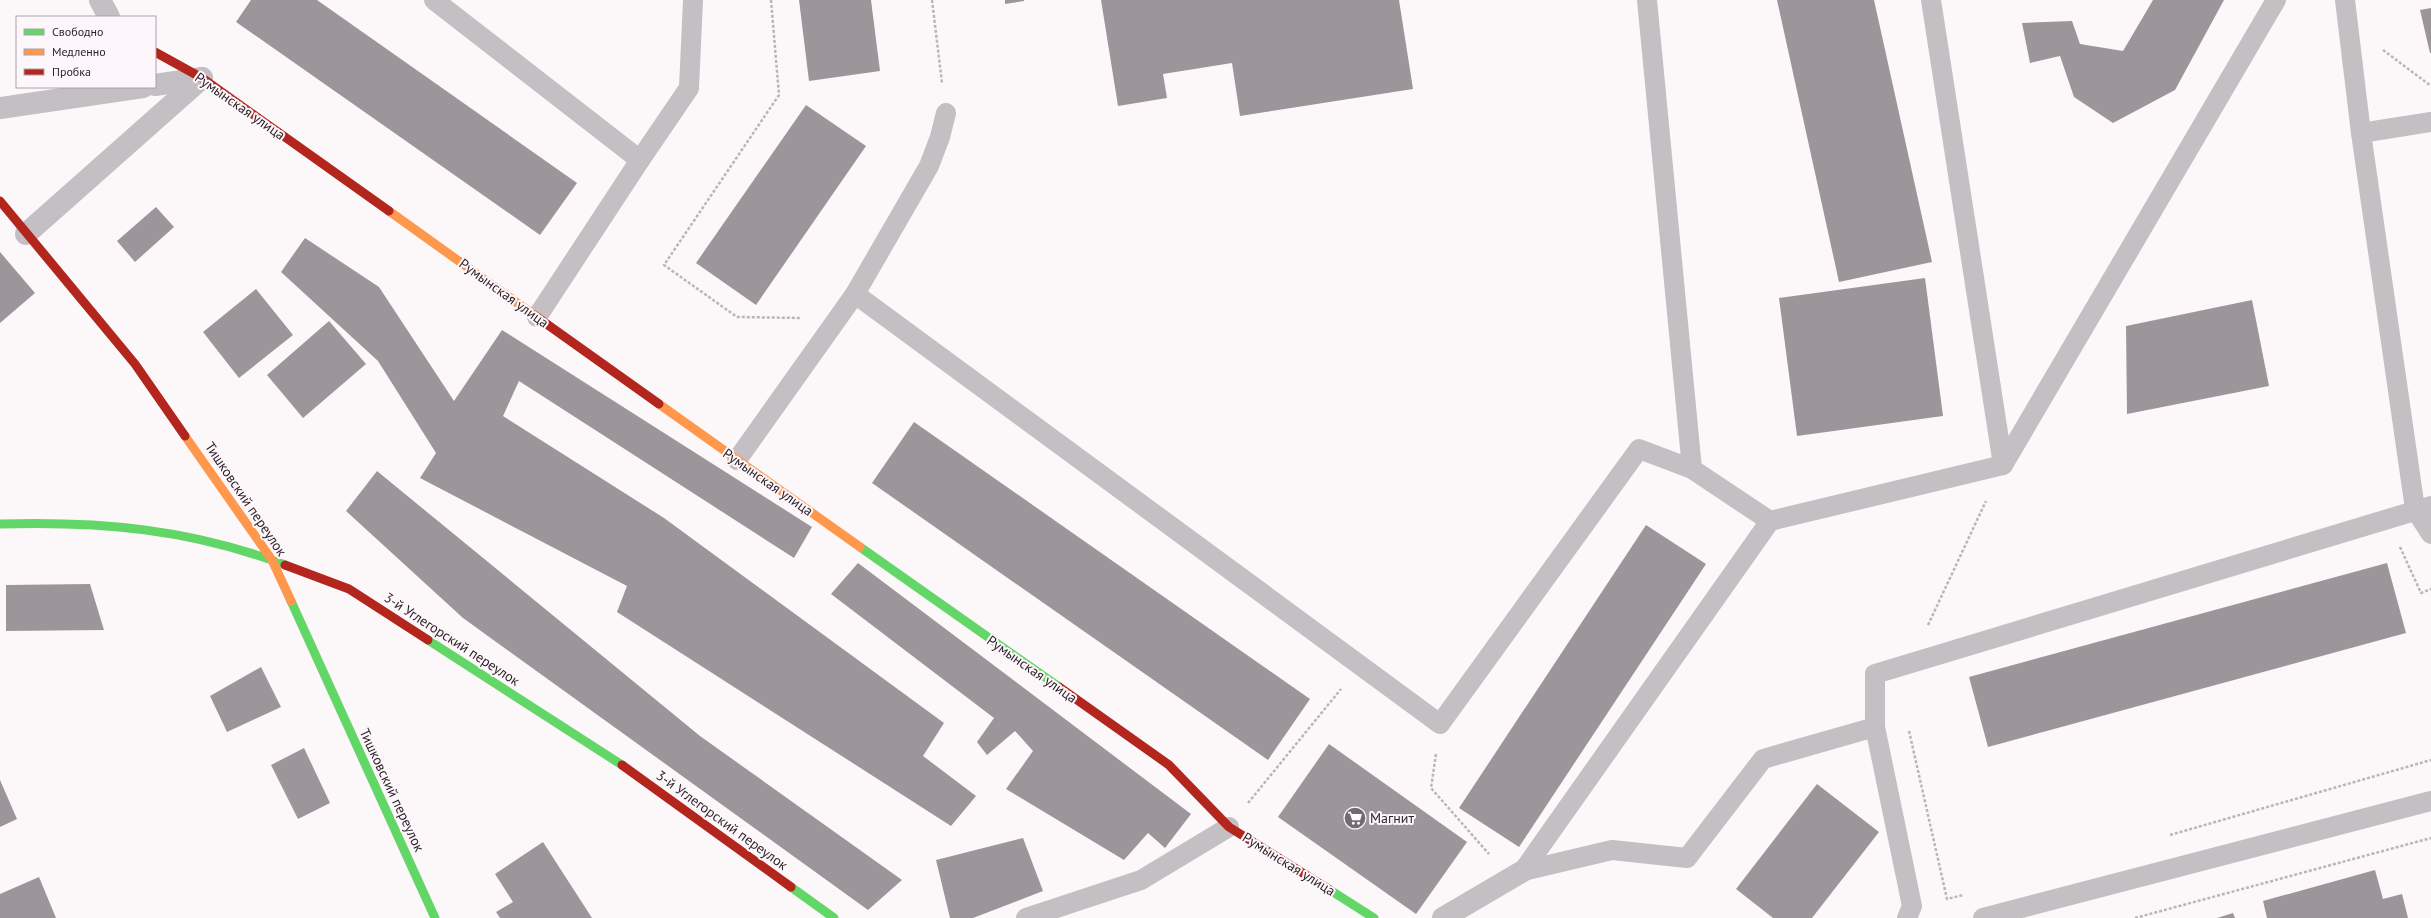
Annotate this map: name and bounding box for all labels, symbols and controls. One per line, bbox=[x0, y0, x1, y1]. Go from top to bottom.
legend bbox=[16, 16, 156, 88]
text: Свободно bbox=[52, 24, 103, 39]
text: Медленно bbox=[52, 44, 106, 59]
text: Пробка bbox=[52, 64, 91, 79]
street label: Румынская улица bbox=[191, 68, 289, 144]
street label: Румынская улица bbox=[456, 255, 552, 332]
street label: Тишковский переулок bbox=[201, 438, 291, 560]
street label: Румынская улица bbox=[719, 444, 817, 520]
street label: 3-й Углегорский переулок bbox=[381, 588, 524, 690]
street label: Румынская улица bbox=[983, 631, 1081, 707]
street label: Тишковский переулок bbox=[356, 726, 429, 855]
street label: 3-й Углегорский переулок bbox=[653, 766, 792, 874]
supermarket icon: Магнит bbox=[1342, 805, 1368, 831]
place label: Магнит bbox=[1370, 809, 1414, 827]
street label: Румынская улица bbox=[1239, 828, 1339, 900]

